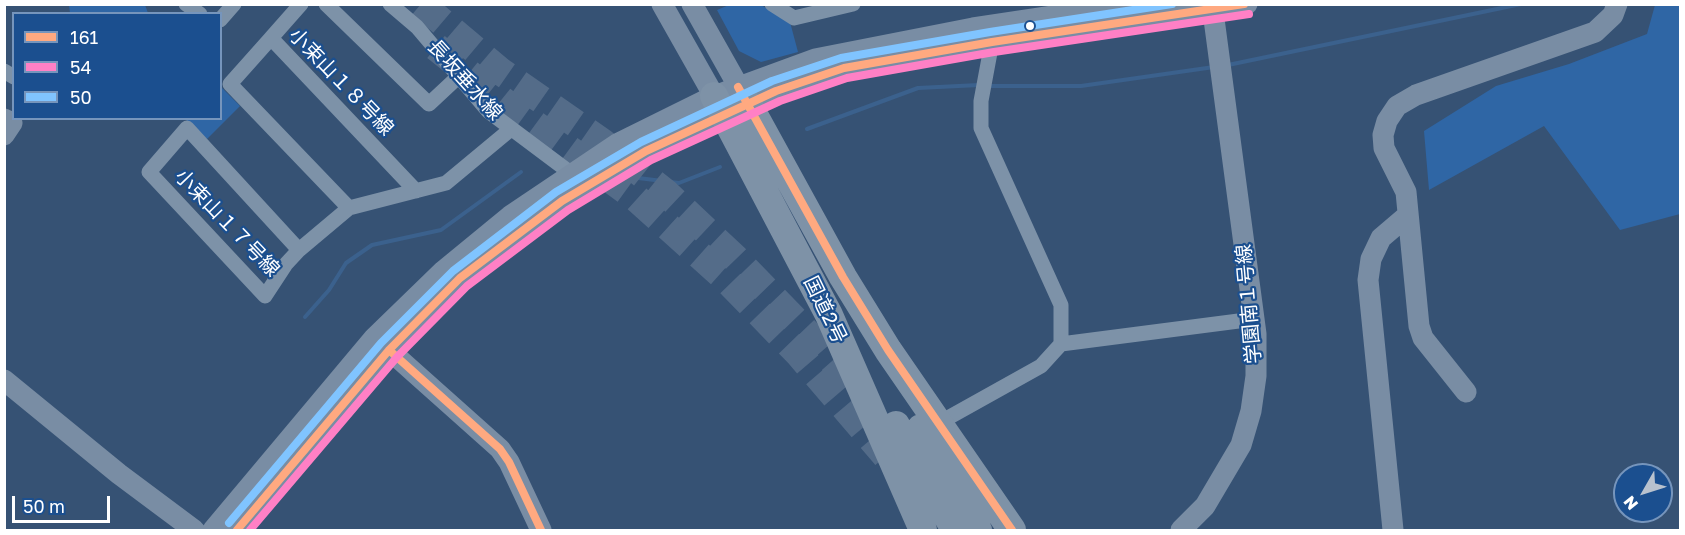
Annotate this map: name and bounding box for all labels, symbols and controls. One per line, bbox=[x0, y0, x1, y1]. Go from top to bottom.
legend bbox=[12, 12, 222, 120]
unlabelled marker bbox=[1024, 20, 1036, 32]
street label: 小束山１８号線 bbox=[284, 23, 398, 141]
text: 161 bbox=[70, 26, 98, 48]
street label: 長坂垂水線 bbox=[423, 35, 507, 125]
text: 54 bbox=[70, 56, 91, 78]
text: 50 bbox=[70, 86, 92, 108]
street label: 小束山１７号線 bbox=[170, 164, 284, 282]
street label: 学園南１号線 bbox=[1232, 243, 1266, 365]
street label: 国道2号 bbox=[799, 273, 851, 347]
north arrow bbox=[1613, 463, 1673, 523]
scale bar bbox=[15, 484, 112, 522]
text: N bbox=[1619, 492, 1642, 514]
text: 50 m bbox=[23, 495, 65, 517]

